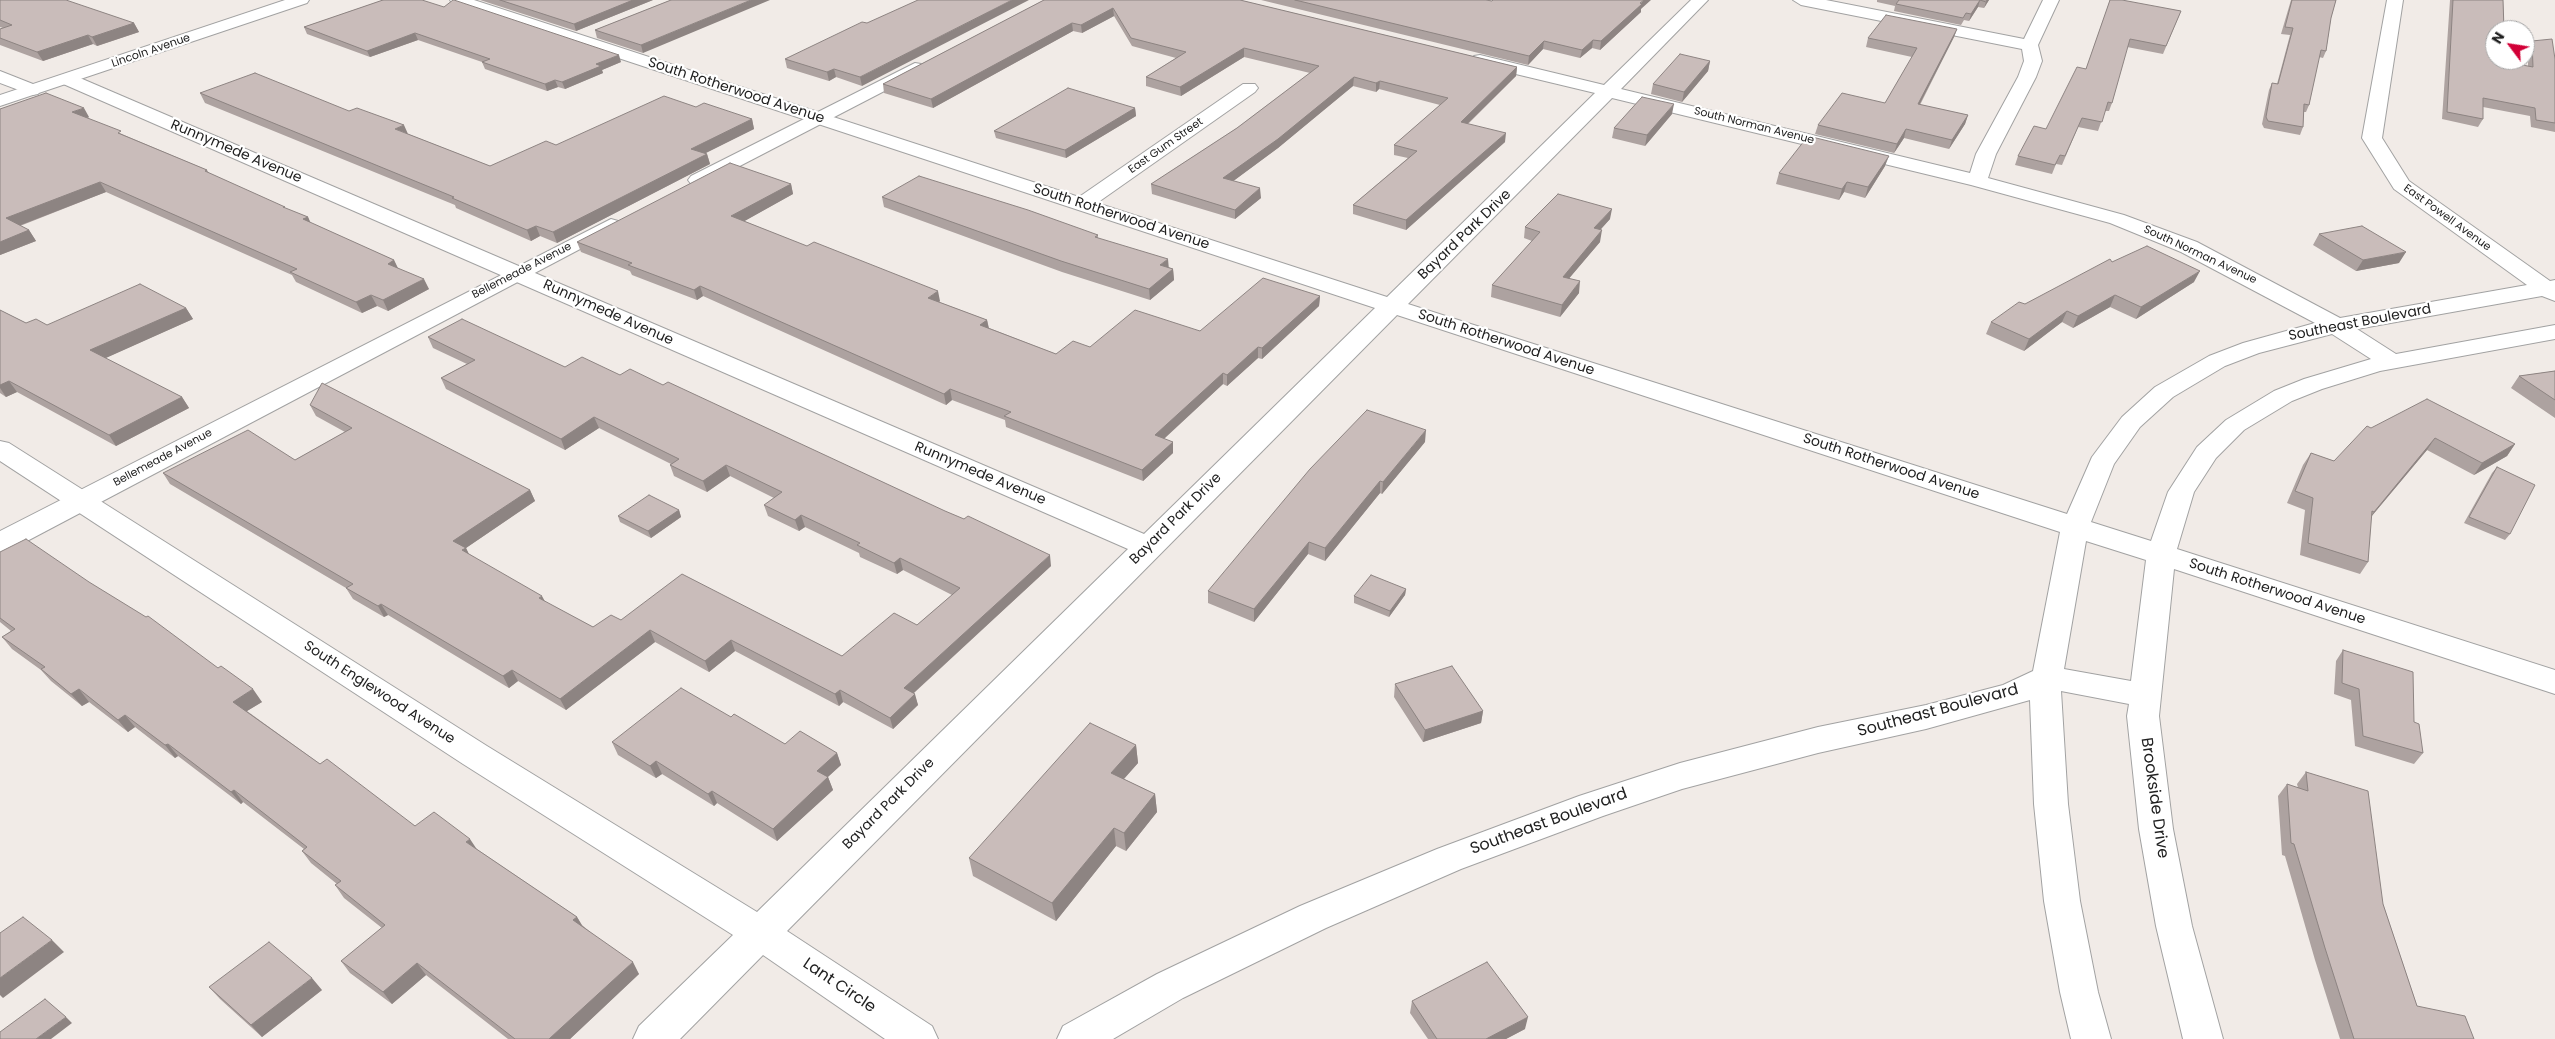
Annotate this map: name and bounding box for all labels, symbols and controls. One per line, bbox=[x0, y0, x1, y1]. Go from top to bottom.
north arrow bbox=[2485, 20, 2535, 70]
text: N bbox=[2487, 28, 2509, 47]
street label: Lincoln Avenue bbox=[110, 31, 192, 71]
street label: South Rotherwood Avenue bbox=[646, 54, 826, 128]
street label: South Norman Avenue bbox=[1693, 105, 1815, 147]
street label: East Gum Street bbox=[1126, 115, 1206, 177]
street label: Runnymede Avenue bbox=[168, 117, 304, 187]
street label: South Rotherwood Avenue bbox=[1031, 180, 1211, 254]
street label: East Powell Avenue bbox=[2401, 182, 2493, 254]
street label: Bayard Park Drive bbox=[1415, 186, 1515, 284]
street label: South Norman Avenue bbox=[2141, 223, 2259, 287]
street label: Bellemeade Avenue bbox=[470, 240, 574, 302]
street label: Runnymede Avenue bbox=[540, 277, 676, 349]
street label: Southeast Boulevard bbox=[2287, 301, 2433, 345]
street label: South Rotherwood Avenue bbox=[1416, 306, 1596, 380]
street label: Bellemeade Avenue bbox=[111, 426, 215, 490]
street label: South Rotherwood Avenue bbox=[1801, 430, 1981, 504]
street label: Runnymede Avenue bbox=[912, 439, 1048, 509]
street label: Bayard Park Drive bbox=[1127, 470, 1225, 568]
street label: South Rotherwood Avenue bbox=[2187, 555, 2367, 629]
street label: South Englewood Avenue bbox=[300, 638, 458, 748]
street label: Southeast Boulevard bbox=[1855, 680, 2021, 742]
street label: Brookside Drive bbox=[2136, 736, 2172, 860]
street label: Bayard Park Drive bbox=[840, 755, 938, 853]
street label: Southeast Boulevard bbox=[1468, 785, 1630, 859]
street label: Lant Circle bbox=[799, 955, 879, 1017]

